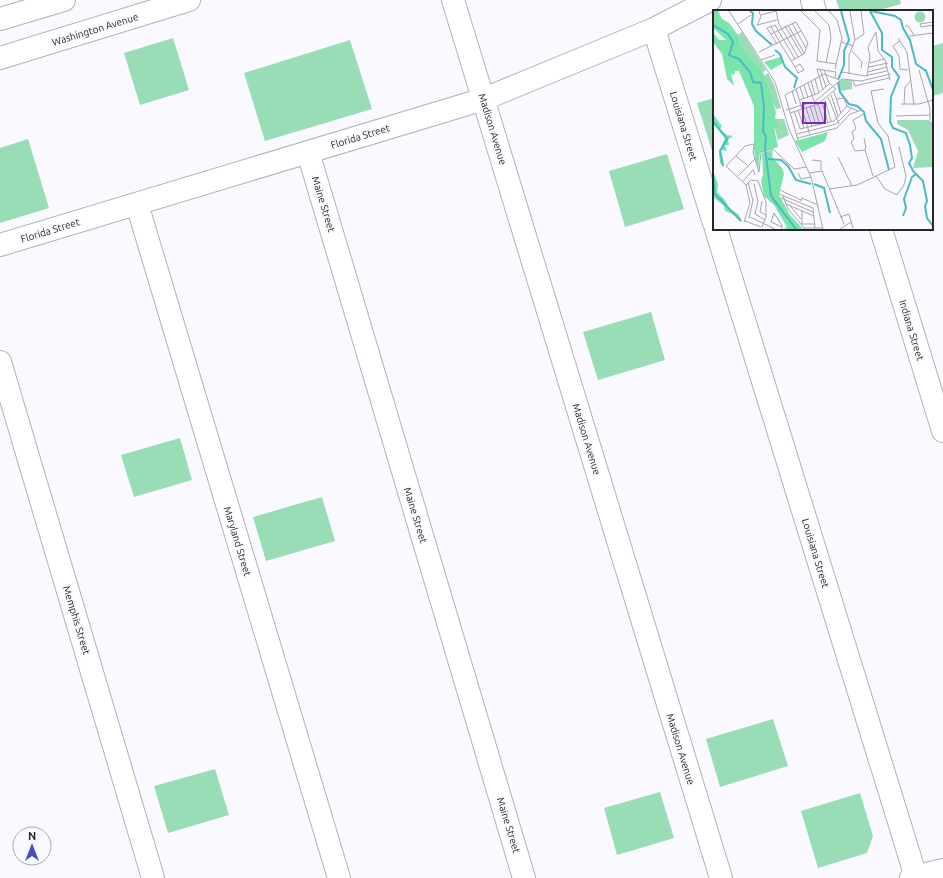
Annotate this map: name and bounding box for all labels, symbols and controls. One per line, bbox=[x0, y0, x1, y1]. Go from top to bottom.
inset map bbox=[713, 10, 933, 230]
street label: Washington Avenue bbox=[51, 11, 140, 48]
street label: Louisiana Street bbox=[668, 90, 699, 162]
street label: Madison Avenue bbox=[476, 92, 509, 166]
street label: Florida Street bbox=[329, 122, 391, 151]
street label: Maine Street bbox=[310, 175, 337, 233]
street label: Florida Street bbox=[19, 216, 81, 245]
street label: Indiana Street bbox=[897, 299, 926, 362]
street label: Madison Avenue bbox=[570, 402, 603, 476]
street label: Maine Street bbox=[402, 486, 429, 544]
street label: Maryland Street bbox=[222, 505, 253, 577]
street label: Louisiana Street bbox=[800, 517, 831, 589]
street label: Memphis Street bbox=[61, 584, 92, 656]
street label: Madison Avenue bbox=[664, 712, 697, 786]
street label: Maine Street bbox=[495, 796, 522, 854]
north arrow bbox=[12, 826, 52, 866]
text: N bbox=[28, 830, 36, 842]

